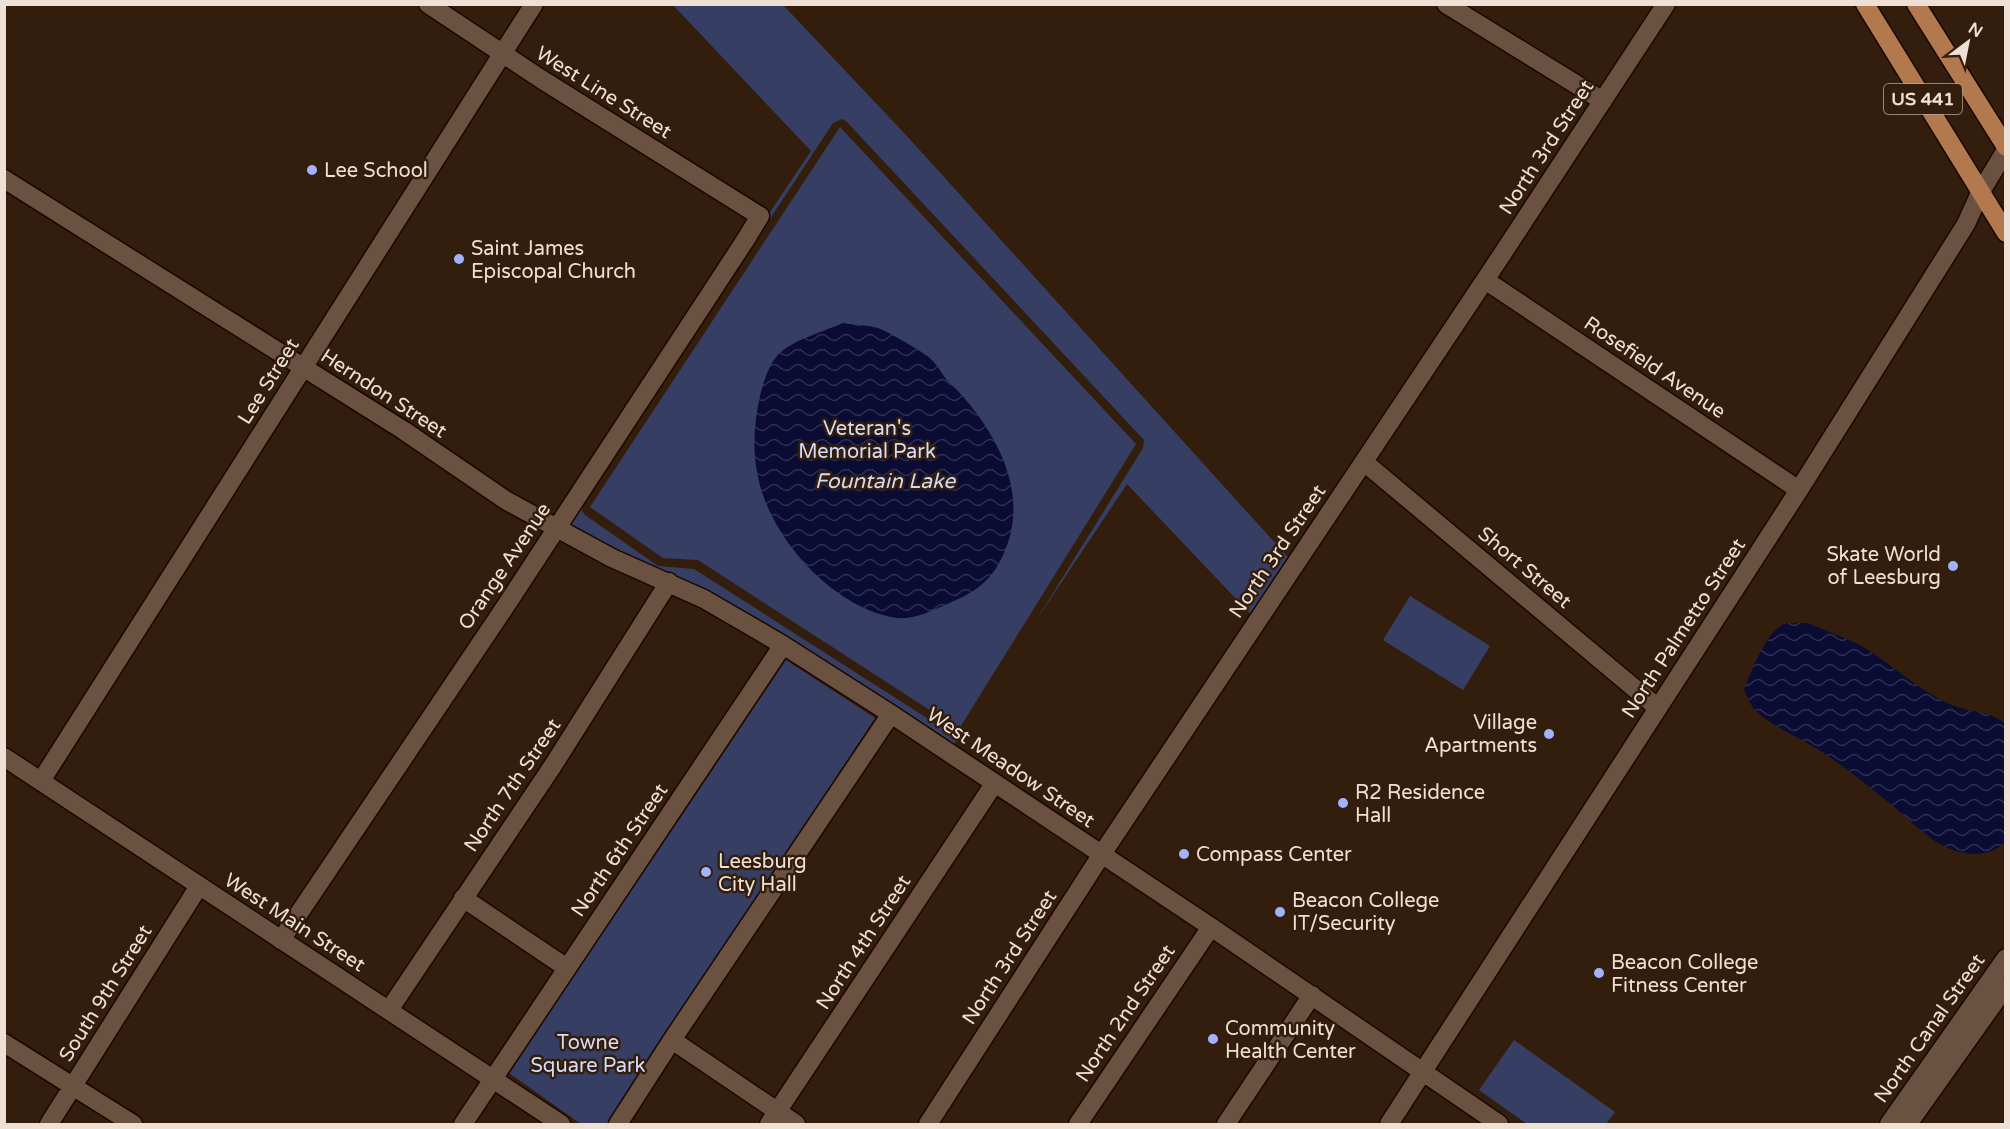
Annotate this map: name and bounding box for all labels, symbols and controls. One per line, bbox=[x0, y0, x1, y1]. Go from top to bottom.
north arrow bbox=[1938, 12, 1998, 72]
text: N bbox=[1965, 18, 1986, 42]
street label: West Line Street bbox=[531, 42, 676, 144]
street label: North 3rd Street bbox=[1494, 75, 1599, 219]
road number: US 441 bbox=[1884, 84, 1962, 114]
place label: Lee School bbox=[324, 159, 428, 183]
marker: Lee School bbox=[305, 163, 319, 177]
place label: Saint James Episcopal Church bbox=[471, 237, 636, 284]
marker: Saint James Episcopal Church bbox=[452, 252, 466, 266]
street label: Rosefield Avenue bbox=[1579, 312, 1730, 424]
street label: Lee Street bbox=[233, 334, 305, 429]
street label: Herndon Street bbox=[316, 344, 451, 444]
park label: Veteran's Memorial Park bbox=[798, 417, 936, 464]
water label: Fountain Lake bbox=[815, 469, 956, 494]
street label: North 3rd Street bbox=[1224, 480, 1331, 623]
street label: Orange Avenue bbox=[454, 499, 556, 635]
street label: Short Street bbox=[1473, 522, 1576, 614]
street label: North Palmetto Street bbox=[1617, 534, 1751, 723]
place label: Skate World of Leesburg bbox=[1826, 543, 1941, 590]
marker: Skate World of Leesburg bbox=[1946, 559, 1960, 573]
street label: West Meadow Street bbox=[922, 703, 1099, 833]
place label: Village Apartments bbox=[1424, 711, 1537, 758]
street label: North 7th Street bbox=[459, 714, 566, 857]
marker: Village Apartments bbox=[1542, 727, 1556, 741]
street label: North 6th Street bbox=[566, 779, 673, 922]
place label: R2 Residence Hall bbox=[1355, 781, 1485, 828]
marker: R2 Residence Hall bbox=[1336, 796, 1350, 810]
place label: Compass Center bbox=[1196, 843, 1352, 867]
marker: Compass Center bbox=[1177, 847, 1191, 861]
place label: Leesburg City Hall bbox=[718, 850, 807, 897]
marker: Leesburg City Hall bbox=[699, 865, 713, 879]
street label: West Main Street bbox=[220, 868, 370, 978]
street label: North 4th Street bbox=[811, 871, 916, 1014]
street label: North 3rd Street bbox=[957, 885, 1062, 1029]
place label: Beacon College IT/Security bbox=[1292, 889, 1439, 936]
marker: Beacon College IT/Security bbox=[1273, 905, 1287, 919]
street label: South 9th Street bbox=[54, 921, 158, 1066]
street label: North 2nd Street bbox=[1071, 940, 1181, 1087]
street label: North Canal Street bbox=[1869, 949, 1990, 1108]
place label: Beacon College Fitness Center bbox=[1611, 951, 1758, 998]
marker: Beacon College Fitness Center bbox=[1592, 966, 1606, 980]
place label: Community Health Center bbox=[1225, 1017, 1356, 1064]
park label: Towne Square Park bbox=[531, 1031, 646, 1078]
marker: Community Health Center bbox=[1206, 1032, 1220, 1046]

